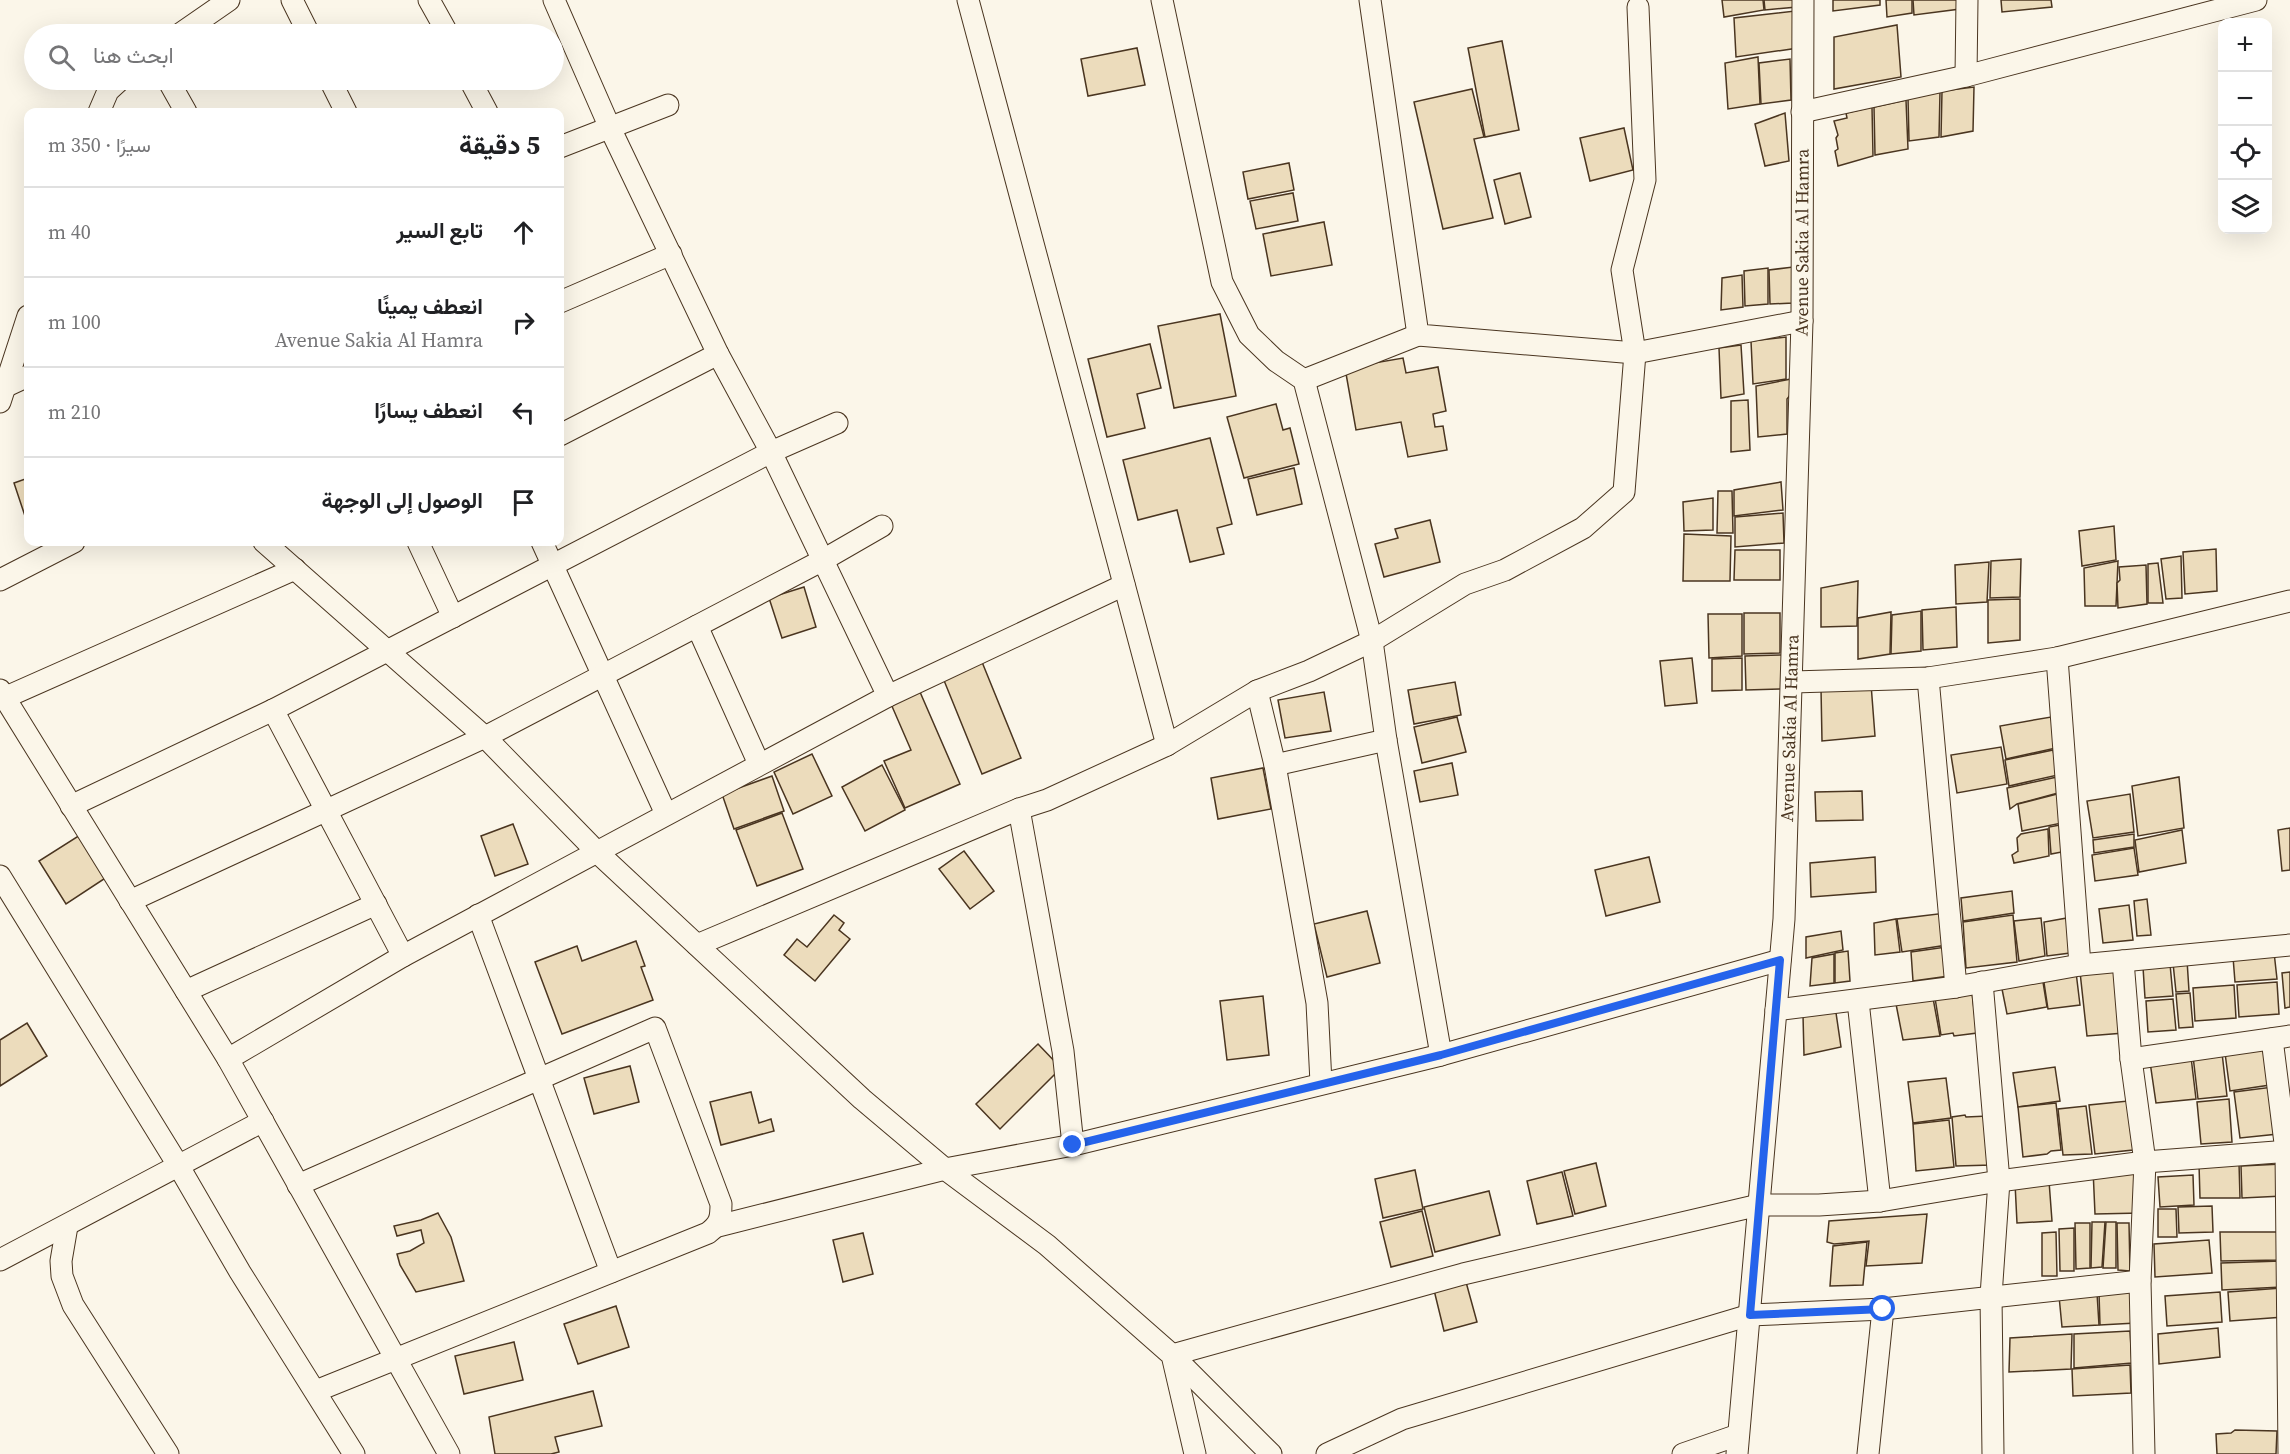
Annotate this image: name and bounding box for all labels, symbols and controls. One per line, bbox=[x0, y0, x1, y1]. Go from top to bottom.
map controls bbox=[2218, 18, 2272, 234]
button: + bbox=[2218, 18, 2272, 72]
search box bbox=[24, 24, 564, 90]
text: ابحث هنا bbox=[93, 40, 174, 70]
icon: search bbox=[45, 41, 78, 74]
button: − bbox=[2218, 72, 2272, 126]
button: locate bbox=[2218, 126, 2272, 180]
text: 5 دقيقة bbox=[459, 127, 540, 163]
text: سيرًا · 350 m bbox=[48, 131, 151, 159]
street label: Avenue Sakia Al Hamra bbox=[1789, 148, 1815, 336]
button: layers bbox=[2218, 180, 2272, 234]
text: تابع السير bbox=[396, 215, 483, 245]
icon: ahead bbox=[507, 216, 540, 249]
text: 40 m bbox=[48, 218, 91, 246]
text: انعطف يمينًا bbox=[377, 291, 483, 321]
icon: right bbox=[507, 306, 540, 339]
text: 100 m bbox=[48, 308, 101, 336]
text: Avenue Sakia Al Hamra bbox=[275, 326, 483, 354]
text: انعطف يسارًا bbox=[374, 395, 483, 425]
icon: left bbox=[507, 396, 540, 429]
text: 210 m bbox=[48, 398, 101, 426]
text: الوصول إلى الوجهة bbox=[321, 485, 483, 515]
icon: arrive bbox=[507, 486, 540, 519]
street label: Avenue Sakia Al Hamra bbox=[1774, 633, 1805, 822]
route end bbox=[1059, 1131, 1085, 1157]
route start bbox=[1869, 1295, 1895, 1321]

